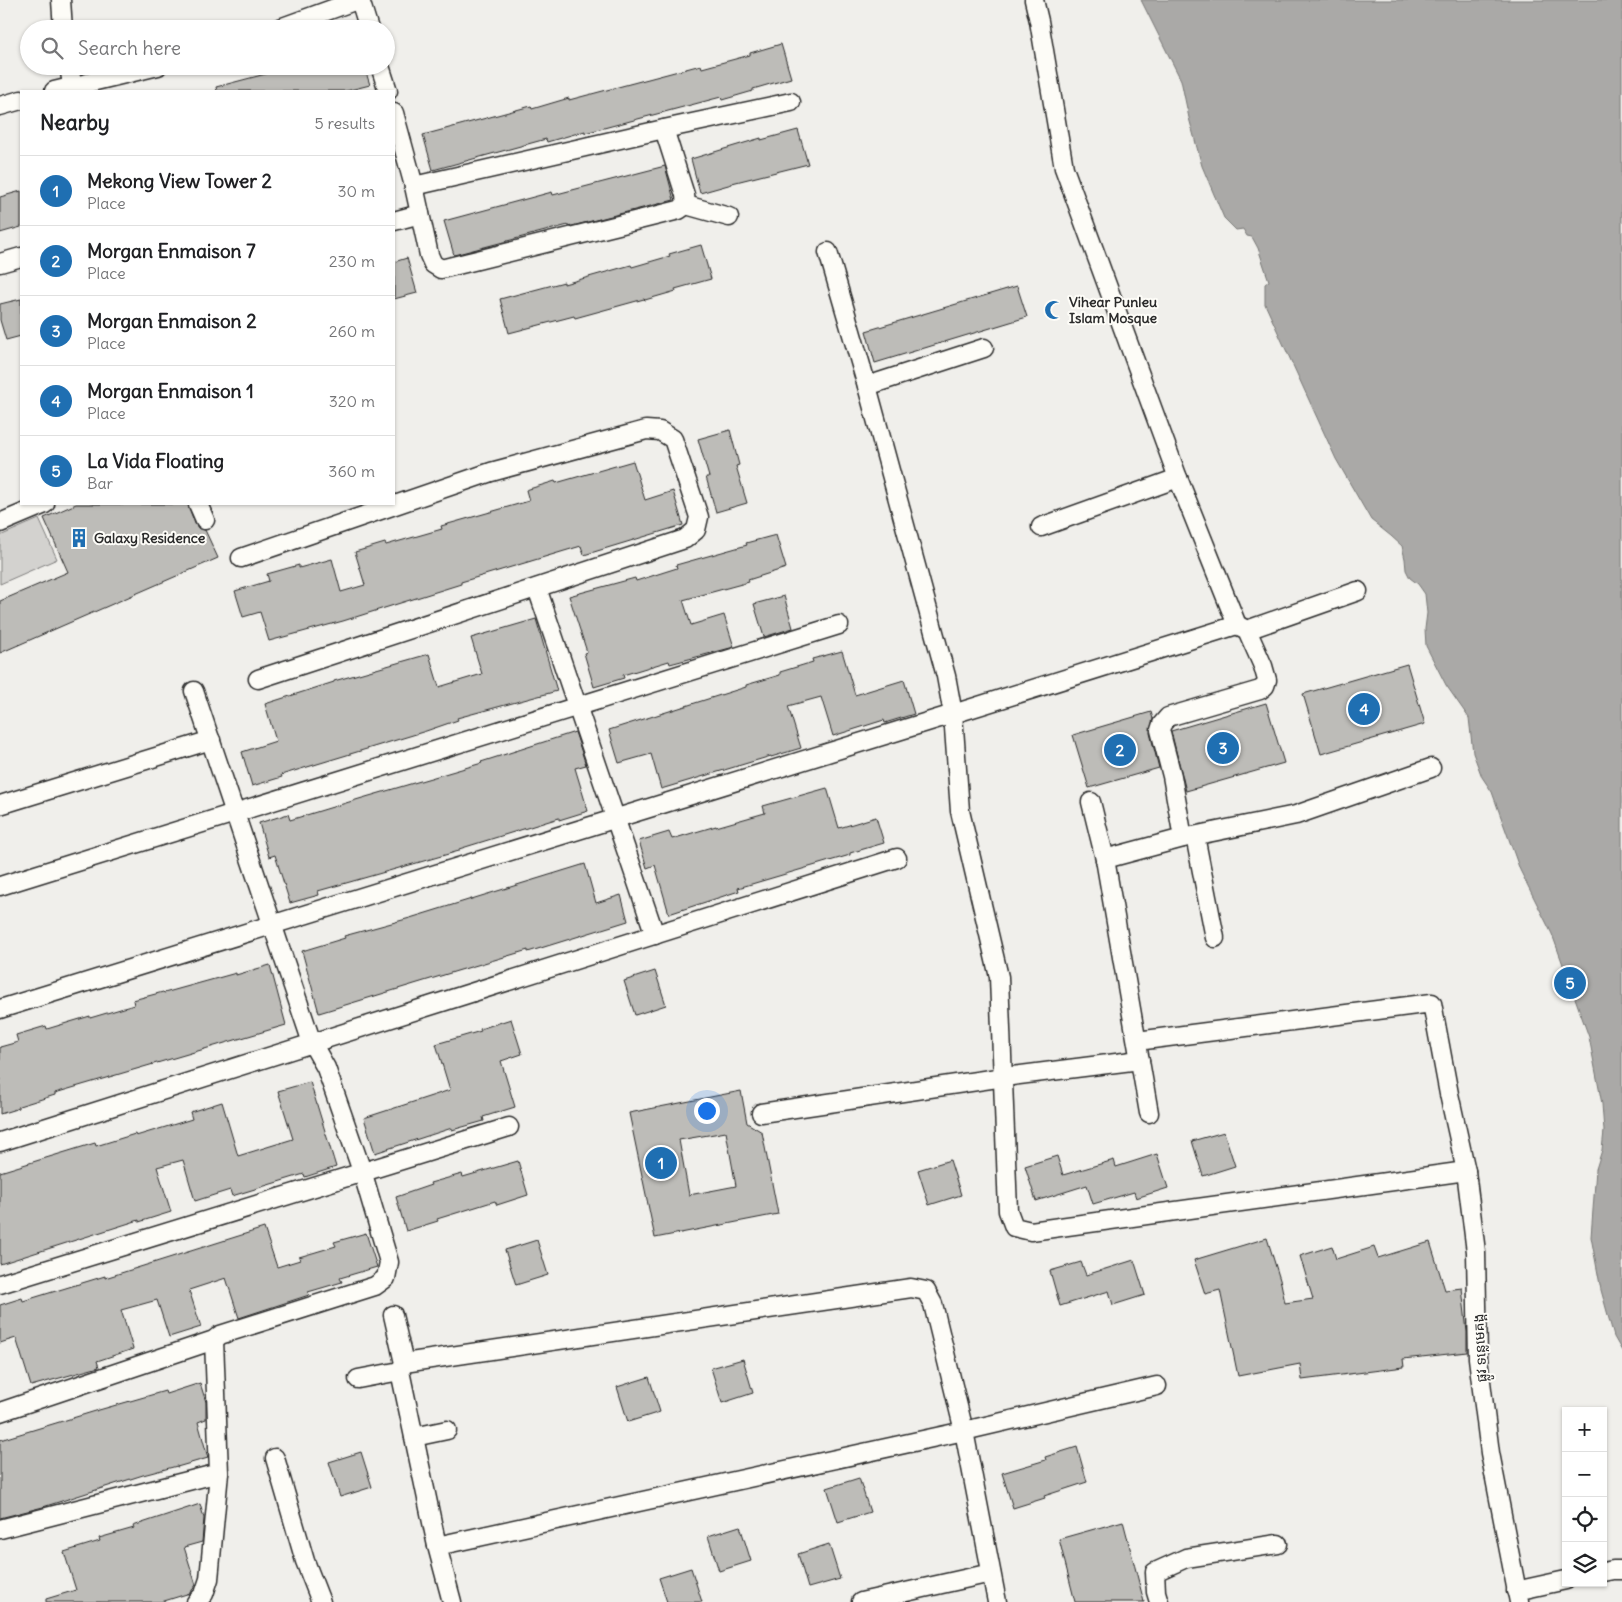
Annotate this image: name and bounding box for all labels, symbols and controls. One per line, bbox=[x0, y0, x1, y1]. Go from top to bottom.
search box bbox=[20, 20, 395, 75]
icon: search bbox=[38, 34, 66, 62]
text: Search here bbox=[78, 36, 181, 60]
text: Nearby bbox=[40, 109, 110, 136]
text: 5 results bbox=[314, 113, 375, 133]
text: Mekong View Tower 2 bbox=[87, 169, 272, 193]
text: 1 bbox=[53, 181, 59, 201]
text: 30 m bbox=[338, 181, 375, 201]
text: Place bbox=[87, 193, 126, 213]
text: Morgan Enmaison 7 bbox=[87, 239, 255, 263]
text: 2 bbox=[52, 251, 60, 271]
text: 230 m bbox=[329, 251, 375, 271]
text: Place bbox=[87, 263, 126, 283]
place label: Vihear Punleu Islam Mosque bbox=[1069, 293, 1158, 327]
mosque icon: Vihear Punleu Islam Mosque bbox=[1043, 299, 1065, 321]
text: Morgan Enmaison 2 bbox=[87, 309, 257, 333]
text: 3 bbox=[51, 321, 61, 341]
text: 260 m bbox=[329, 321, 375, 341]
text: Place bbox=[87, 333, 126, 353]
text: Morgan Enmaison 1 bbox=[87, 379, 254, 403]
text: 4 bbox=[51, 391, 61, 411]
text: 320 m bbox=[329, 391, 375, 411]
text: Place bbox=[87, 403, 126, 423]
text: La Vida Floating bbox=[87, 449, 224, 473]
text: 5 bbox=[51, 461, 61, 481]
text: 360 m bbox=[328, 461, 375, 481]
text: Bar bbox=[87, 473, 113, 493]
building icon: Galaxy Residence bbox=[68, 527, 90, 549]
place label: Galaxy Residence bbox=[94, 529, 206, 547]
pin: 4 bbox=[1348, 690, 1380, 728]
pin: 3 bbox=[1207, 729, 1239, 767]
pin: 2 bbox=[1104, 731, 1136, 769]
pin: 5 bbox=[1554, 964, 1586, 1002]
your location bbox=[694, 1098, 720, 1124]
pin: 1 bbox=[645, 1144, 677, 1182]
street label: ផ្លូវ ទន្លេមេគង្គ bbox=[1469, 1313, 1494, 1383]
map controls bbox=[1562, 1407, 1607, 1587]
button: + bbox=[1562, 1407, 1607, 1452]
button: − bbox=[1562, 1452, 1607, 1497]
button: locate bbox=[1562, 1497, 1607, 1542]
button: layers bbox=[1562, 1542, 1607, 1587]

